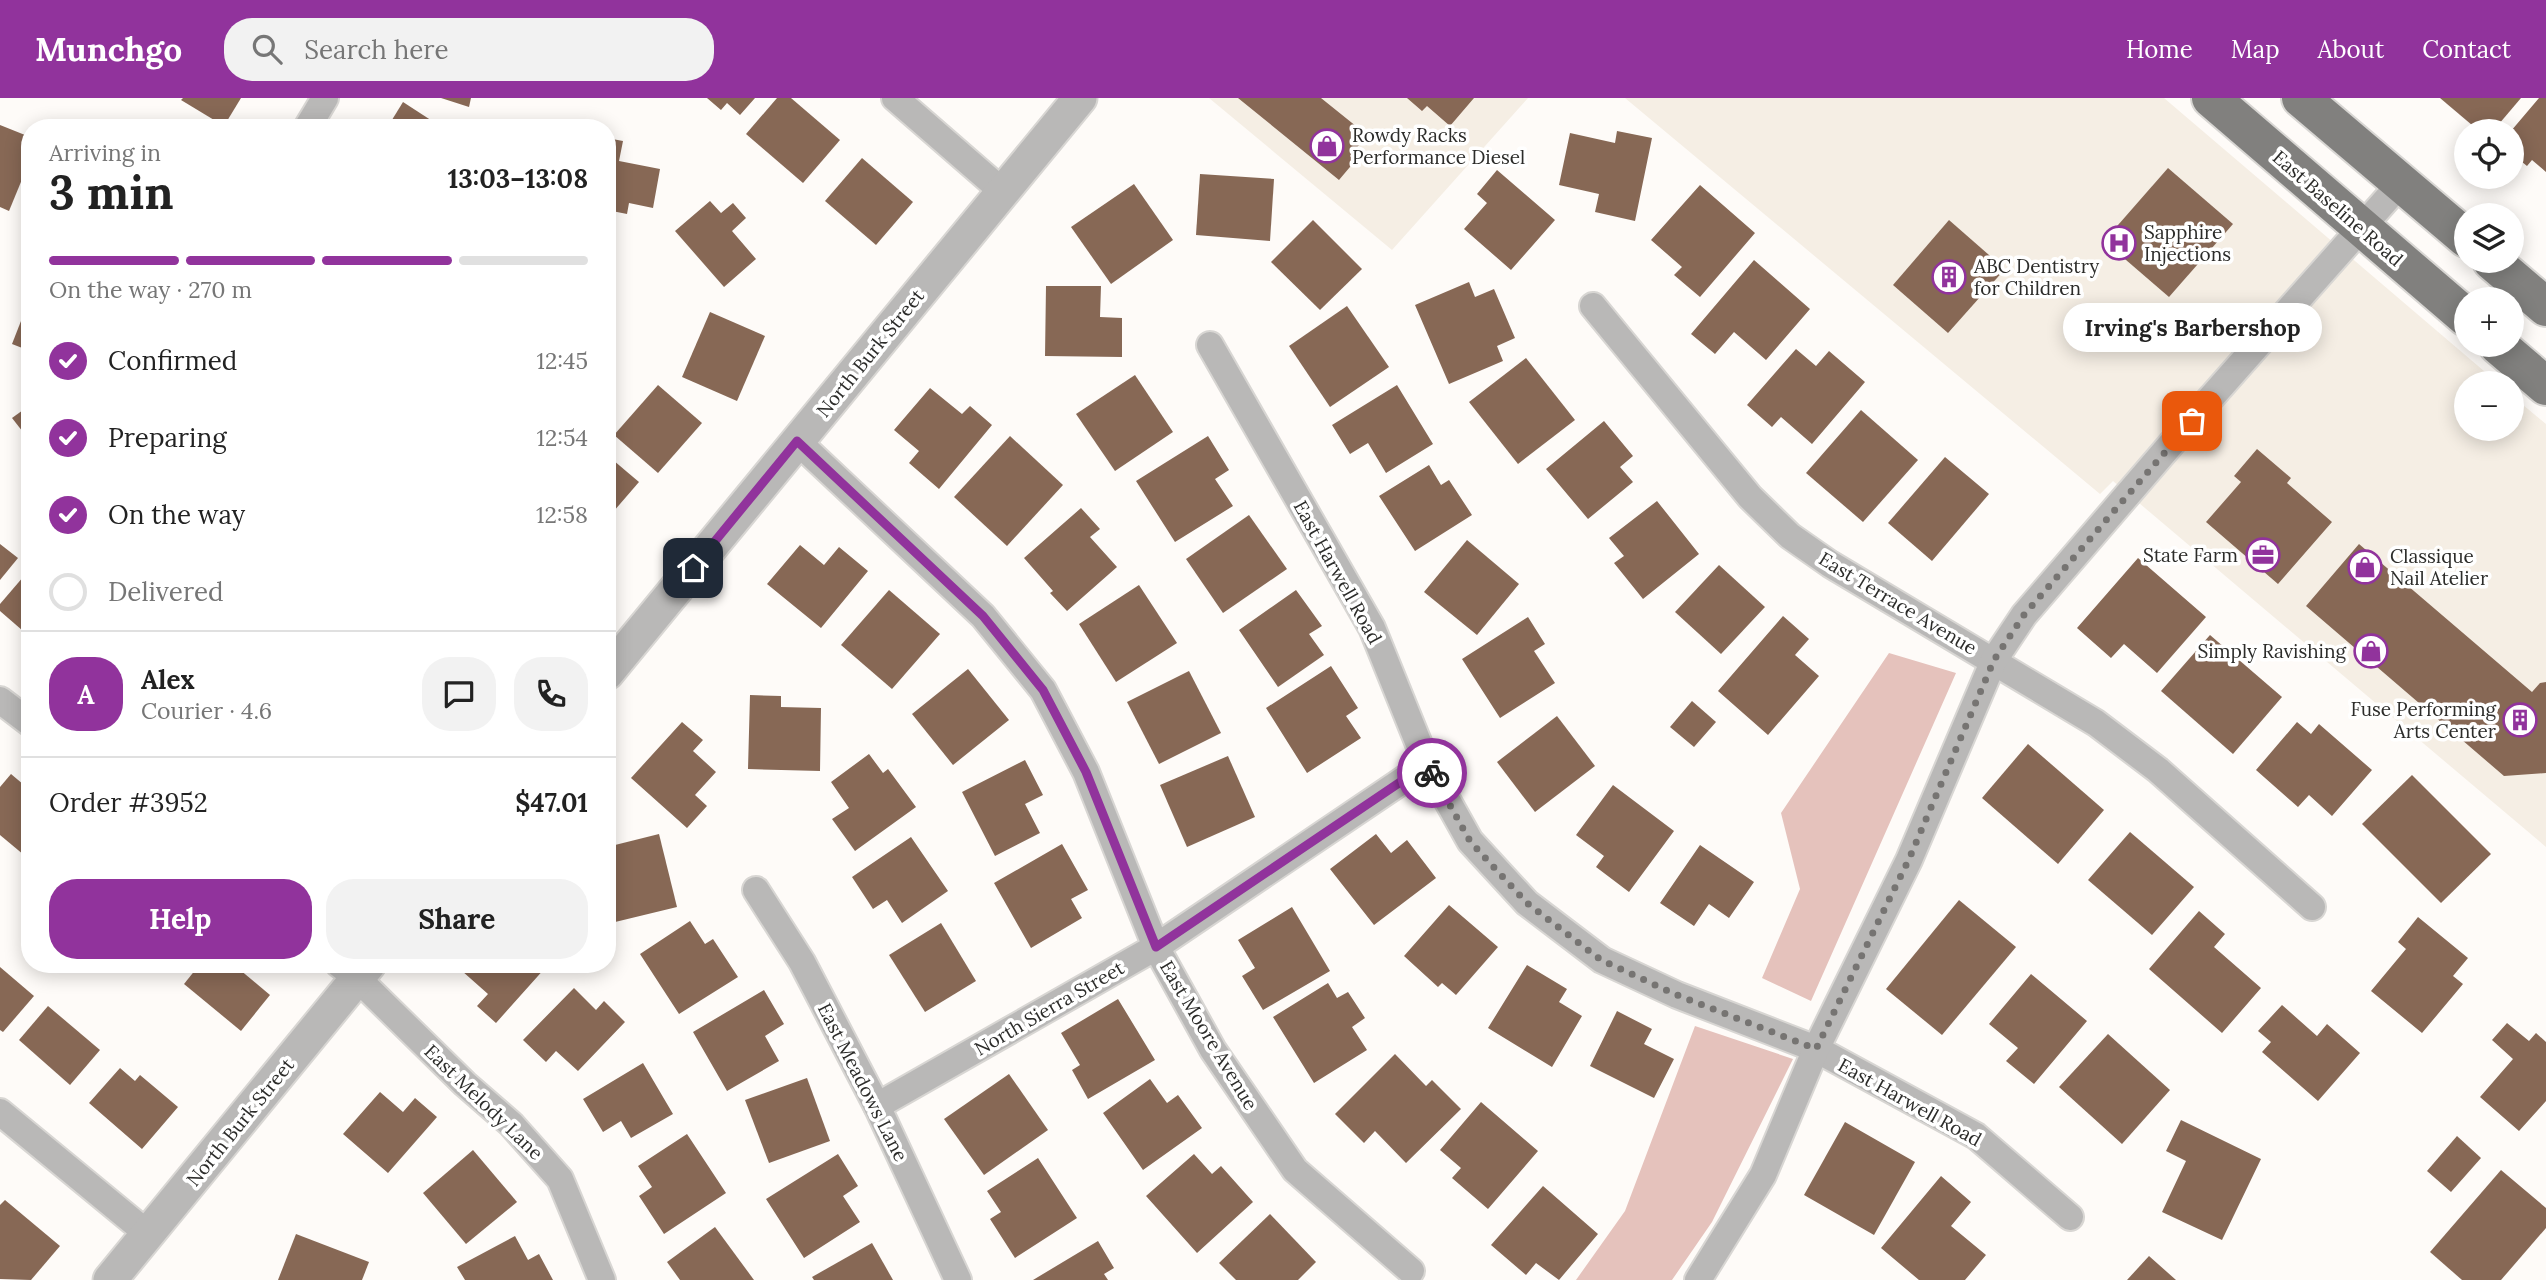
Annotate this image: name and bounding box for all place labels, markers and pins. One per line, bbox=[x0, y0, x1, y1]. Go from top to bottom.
place label: Rowdy Racks Performance Diesel bbox=[1352, 123, 1525, 169]
shop icon: Rowdy Racks Performance Diesel bbox=[1308, 127, 1346, 165]
place label: Sapphire Injections bbox=[2144, 220, 2231, 266]
hospital icon: Sapphire Injections bbox=[2100, 224, 2138, 262]
place label: ABC Dentistry for Children bbox=[1973, 254, 2099, 300]
building icon: ABC Dentistry for Children bbox=[1930, 258, 1968, 296]
callout: Irving's Barbershop bbox=[2062, 302, 2322, 351]
pin bbox=[2162, 391, 2222, 451]
office icon: State Farm bbox=[2244, 536, 2282, 574]
pin bbox=[663, 538, 723, 598]
place label: State Farm bbox=[2143, 543, 2238, 567]
place label: Classique Nail Atelier bbox=[2390, 544, 2489, 590]
shop icon: Classique Nail Atelier bbox=[2346, 548, 2384, 586]
shop icon: Simply Ravishing bbox=[2352, 632, 2390, 670]
place label: Simply Ravishing bbox=[2198, 639, 2346, 663]
place label: Fuse Performing Arts Center bbox=[2350, 697, 2497, 743]
building icon: Fuse Performing Arts Center bbox=[2501, 701, 2539, 739]

